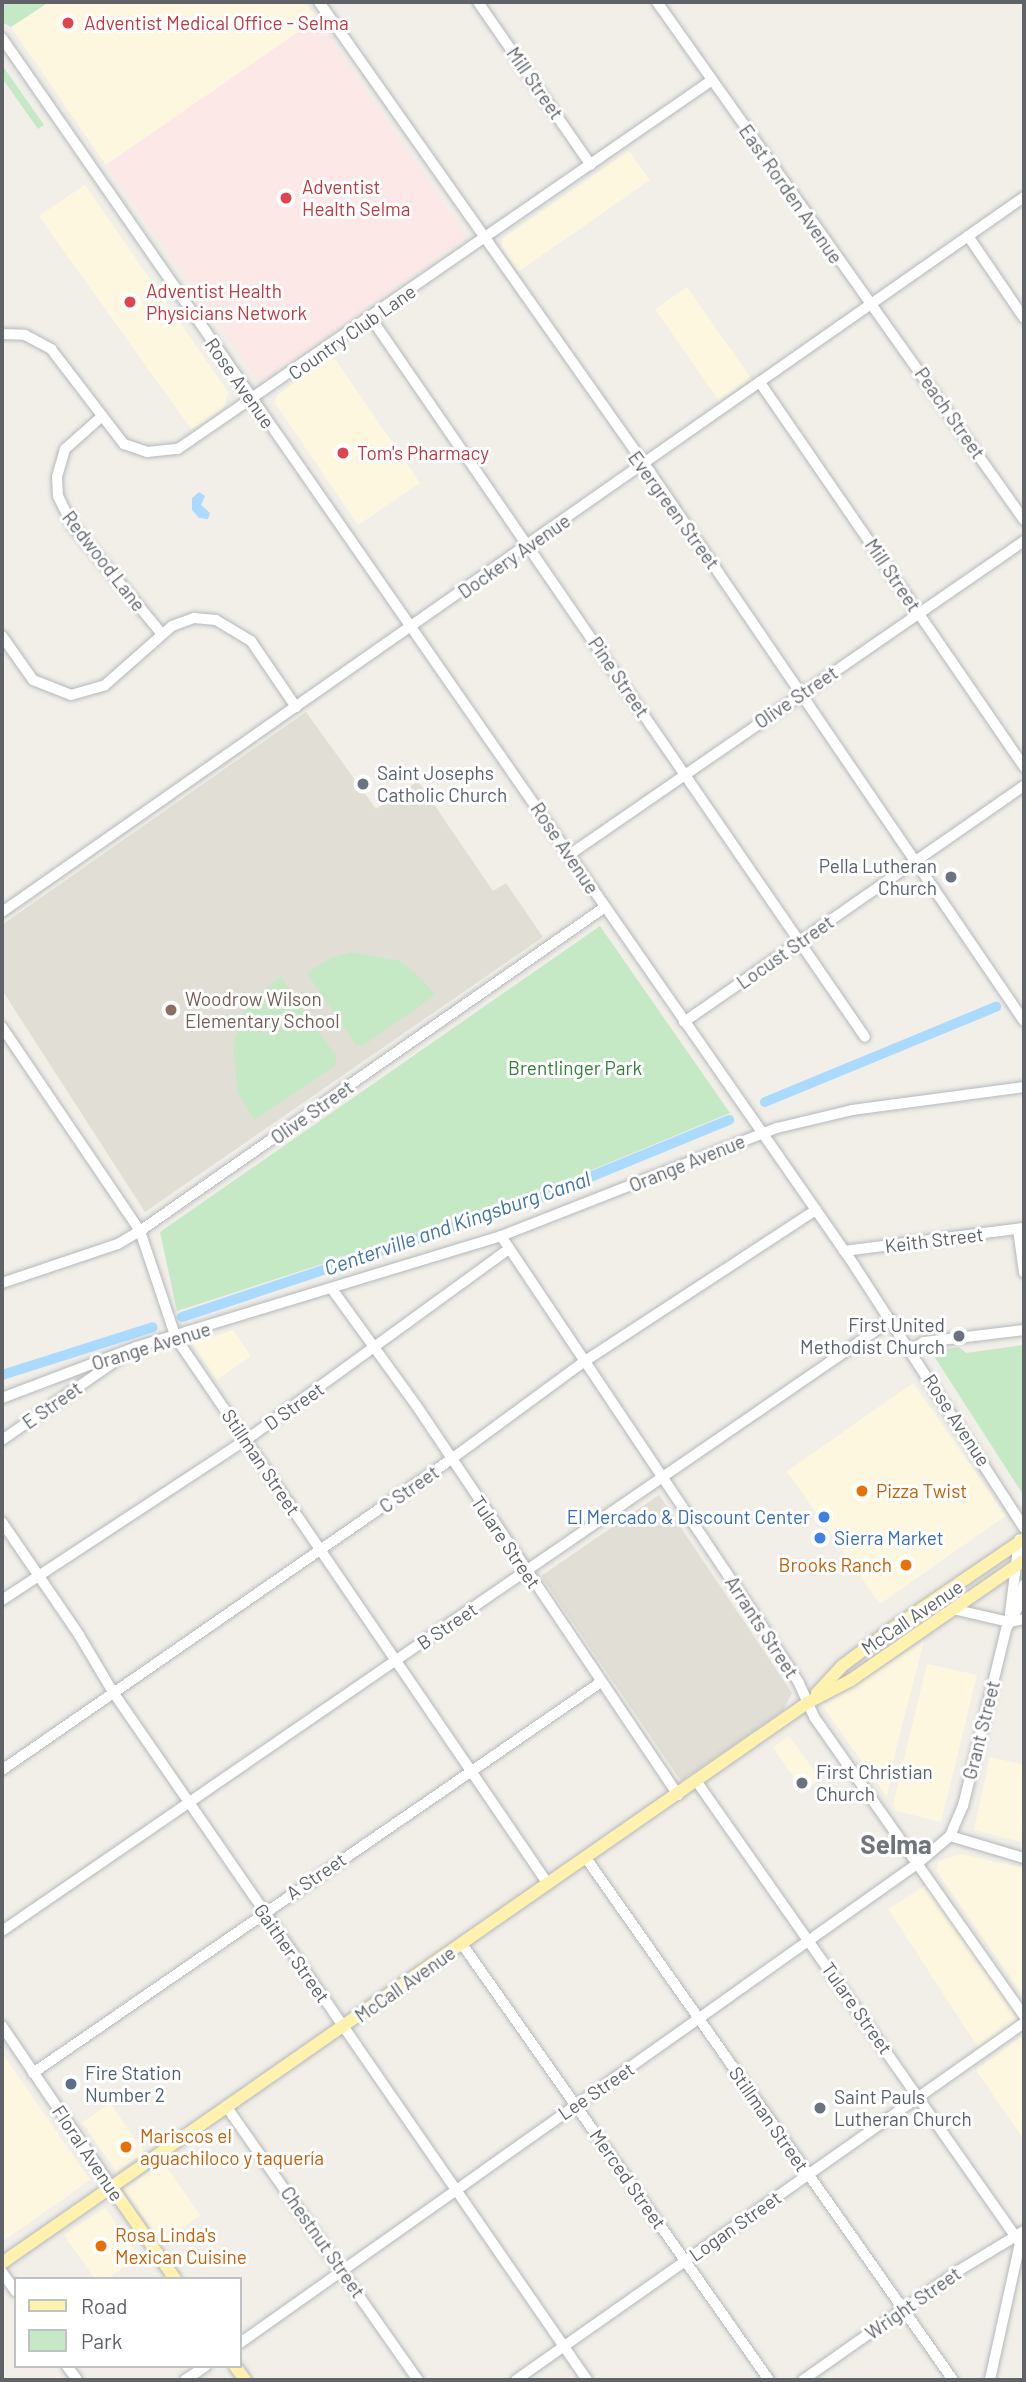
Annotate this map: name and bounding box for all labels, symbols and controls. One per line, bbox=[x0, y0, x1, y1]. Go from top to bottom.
place label: Adventist Medical Office - Selma bbox=[84, 12, 349, 34]
marker: Adventist Medical Office - Selma bbox=[58, 13, 78, 33]
street label: Mill Street bbox=[502, 43, 568, 123]
street label: East Rorden Avenue bbox=[734, 120, 848, 268]
place label: Adventist Health Selma bbox=[302, 176, 411, 220]
marker: Adventist Health Selma bbox=[276, 188, 296, 208]
place label: Adventist Health Physicians Network bbox=[146, 280, 307, 324]
street label: Country Club Lane bbox=[284, 280, 420, 384]
marker: Adventist Health Physicians Network bbox=[120, 292, 140, 312]
street label: Rose Avenue bbox=[200, 333, 280, 433]
street label: Peach Street bbox=[910, 363, 990, 463]
place label: Tom's Pharmacy bbox=[357, 442, 489, 464]
marker: Tom's Pharmacy bbox=[335, 445, 351, 461]
street label: Evergreen Street bbox=[624, 447, 724, 573]
street label: Redwood Lane bbox=[58, 506, 150, 616]
street label: Dockery Avenue bbox=[454, 509, 574, 603]
street label: Mill Street bbox=[860, 534, 926, 616]
street label: Pine Street bbox=[584, 632, 654, 722]
street label: Olive Street bbox=[750, 661, 842, 733]
place label: Saint Josephs Catholic Church bbox=[377, 762, 507, 806]
marker: Saint Josephs Catholic Church bbox=[355, 776, 371, 792]
street label: Rose Avenue bbox=[526, 798, 604, 898]
place label: Pella Lutheran Church bbox=[819, 855, 937, 899]
marker: Pella Lutheran Church bbox=[943, 869, 959, 885]
street label: Locust Street bbox=[732, 910, 838, 994]
place label: Woodrow Wilson Elementary School bbox=[185, 988, 340, 1032]
marker: Woodrow Wilson Elementary School bbox=[163, 1002, 179, 1018]
park label: Brentlinger Park bbox=[508, 1057, 642, 1079]
street label: Olive Street bbox=[266, 1075, 358, 1149]
street label: Orange Avenue bbox=[626, 1129, 748, 1197]
water label: Centerville and Kingsburg Canal bbox=[321, 1166, 593, 1280]
street label: Keith Street bbox=[883, 1223, 985, 1257]
place label: First United Methodist Church bbox=[800, 1314, 945, 1358]
street label: Orange Avenue bbox=[89, 1317, 213, 1375]
marker: First United Methodist Church bbox=[951, 1328, 967, 1344]
street label: Rose Avenue bbox=[919, 1370, 995, 1470]
street label: E Street bbox=[18, 1376, 86, 1434]
street label: D Street bbox=[260, 1377, 328, 1435]
street label: Stillman Street bbox=[217, 1405, 305, 1519]
street label: C Street bbox=[375, 1460, 443, 1518]
place label: Pizza Twist bbox=[876, 1480, 967, 1502]
marker: Pizza Twist bbox=[854, 1483, 870, 1499]
street label: Tulare Street bbox=[467, 1491, 545, 1593]
place label: El Mercado & Discount Center bbox=[567, 1506, 810, 1528]
marker: El Mercado & Discount Center bbox=[816, 1509, 832, 1525]
place label: Sierra Market bbox=[834, 1527, 944, 1549]
marker: Sierra Market bbox=[812, 1530, 828, 1546]
place label: Brooks Ranch bbox=[779, 1554, 892, 1576]
marker: Brooks Ranch bbox=[898, 1557, 914, 1573]
street label: Arrants Street bbox=[721, 1572, 803, 1682]
street label: McCall Avenue bbox=[857, 1575, 967, 1659]
street label: B Street bbox=[413, 1598, 481, 1654]
street label: Grant Street bbox=[958, 1678, 1004, 1782]
place label: First Christian Church bbox=[816, 1761, 933, 1805]
marker: First Christian Church bbox=[794, 1775, 810, 1791]
district label: Selma bbox=[860, 1828, 932, 1860]
street label: A Street bbox=[282, 1848, 350, 1904]
street label: Gaither Street bbox=[249, 1899, 335, 2007]
street label: McCall Avenue bbox=[350, 1941, 460, 2027]
street label: Tulare Street bbox=[817, 1958, 897, 2058]
street label: Lee Street bbox=[554, 2057, 638, 2125]
place label: Fire Station Number 2 bbox=[85, 2062, 181, 2106]
street label: Stillman Street bbox=[724, 2062, 814, 2176]
marker: Fire Station Number 2 bbox=[63, 2076, 79, 2092]
place label: Saint Pauls Lutheran Church bbox=[834, 2086, 972, 2130]
marker: Saint Pauls Lutheran Church bbox=[812, 2100, 828, 2116]
street label: Floral Avenue bbox=[48, 2101, 128, 2205]
place label: Mariscos el aguachiloco y taquería bbox=[140, 2125, 324, 2169]
street label: Merced Street bbox=[585, 2125, 671, 2233]
marker: Mariscos el aguachiloco y taquería bbox=[118, 2139, 134, 2155]
street label: Chestnut Street bbox=[276, 2182, 370, 2302]
street label: Logan Street bbox=[685, 2186, 785, 2266]
place label: Rosa Linda's Mexican Cuisine bbox=[115, 2224, 247, 2268]
marker: Rosa Linda's Mexican Cuisine bbox=[93, 2238, 109, 2254]
street label: Wright Street bbox=[861, 2262, 965, 2344]
legend bbox=[14, 2277, 242, 2368]
text: Road bbox=[81, 2293, 127, 2318]
text: Park bbox=[81, 2328, 122, 2353]

